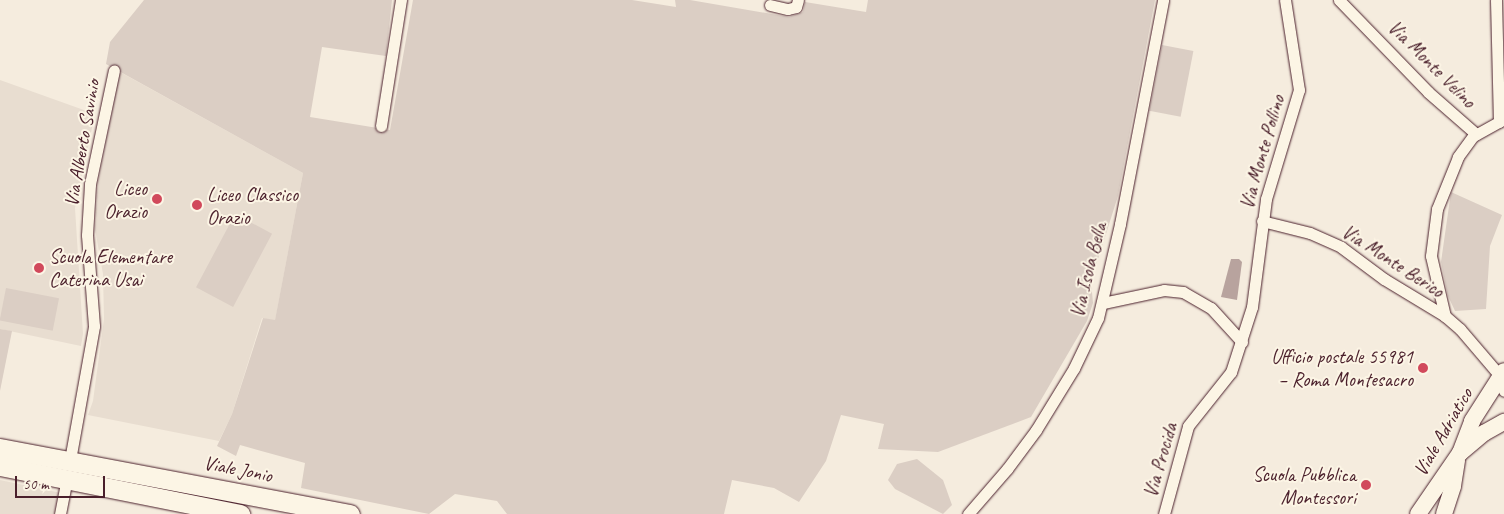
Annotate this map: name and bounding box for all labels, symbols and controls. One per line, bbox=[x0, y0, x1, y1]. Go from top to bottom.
street label: Via Monte Velino bbox=[1383, 15, 1481, 113]
street label: Via Alberto Savinio bbox=[59, 78, 105, 208]
street label: Via Monte Pollino bbox=[1234, 92, 1290, 212]
place label: Liceo Orazio bbox=[104, 176, 147, 223]
place label: Liceo Classico Orazio bbox=[207, 182, 298, 229]
marker: Liceo Orazio bbox=[151, 193, 163, 205]
marker: Liceo Classico Orazio bbox=[191, 199, 203, 211]
street label: Via Monte Berico bbox=[1338, 219, 1448, 303]
street label: Via Isola Bella bbox=[1065, 220, 1111, 320]
place label: Scuola Elementare Caterina Usai bbox=[49, 244, 173, 291]
marker: Scuola Elementare Caterina Usai bbox=[33, 262, 45, 274]
place label: Ufficio postale 55981 – Roma Montesacro bbox=[1272, 344, 1413, 391]
marker: Ufficio postale 55981 – Roma Montesacro bbox=[1417, 362, 1429, 374]
street label: Viale Adriatico bbox=[1408, 384, 1478, 480]
street label: Via Procida bbox=[1138, 420, 1182, 500]
street label: Viale Jonio bbox=[202, 451, 274, 487]
place label: Scuola Pubblica Montessori bbox=[1253, 462, 1356, 509]
scale bar bbox=[18, 466, 108, 498]
text: 50 m bbox=[23, 475, 49, 494]
marker: Scuola Pubblica Montessori bbox=[1360, 479, 1372, 491]

